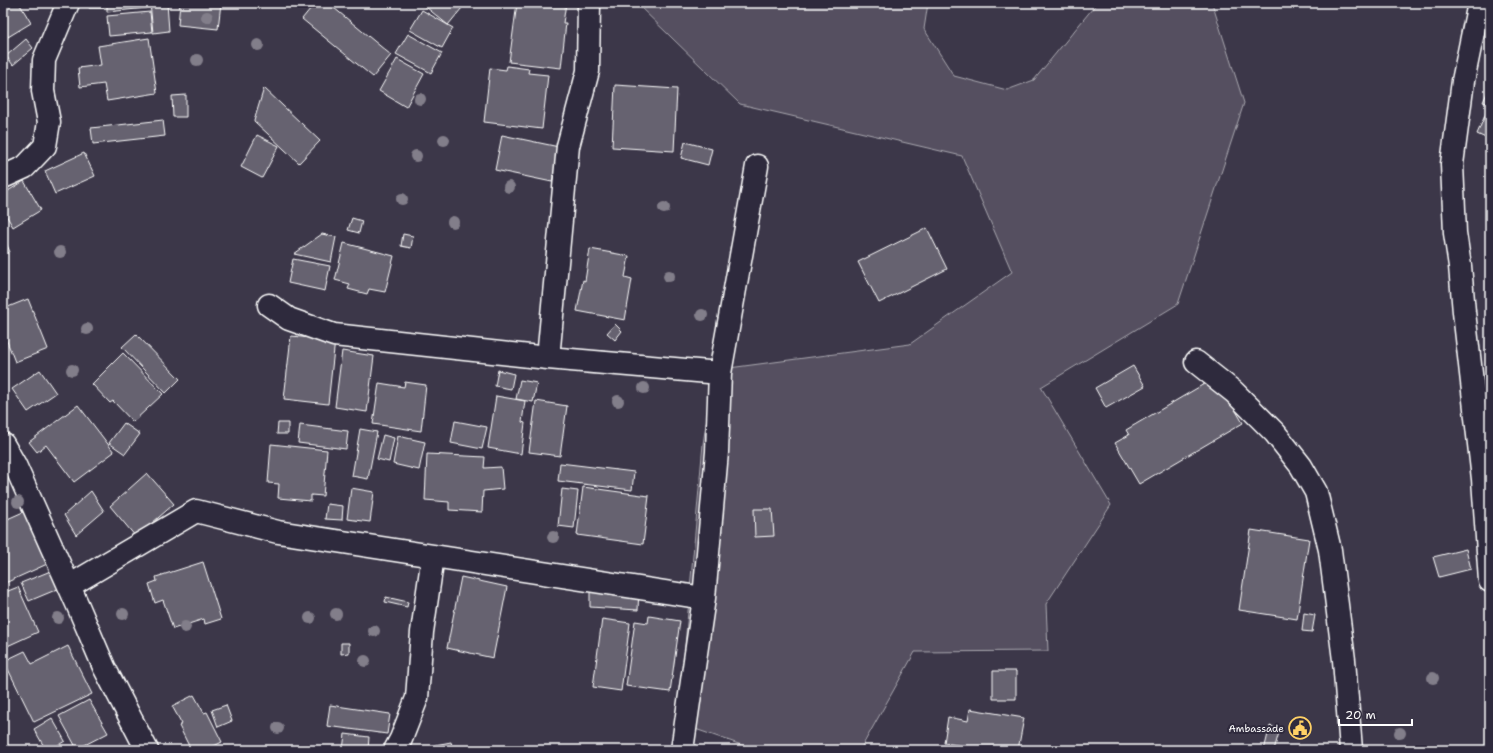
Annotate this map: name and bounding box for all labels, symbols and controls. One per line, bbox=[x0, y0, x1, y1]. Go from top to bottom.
scale bar bbox=[1339, 701, 1412, 727]
text: 20 m bbox=[1345, 707, 1376, 723]
public building icon: Ambassade bbox=[1287, 715, 1313, 741]
place label: Ambassade bbox=[1229, 722, 1284, 735]

